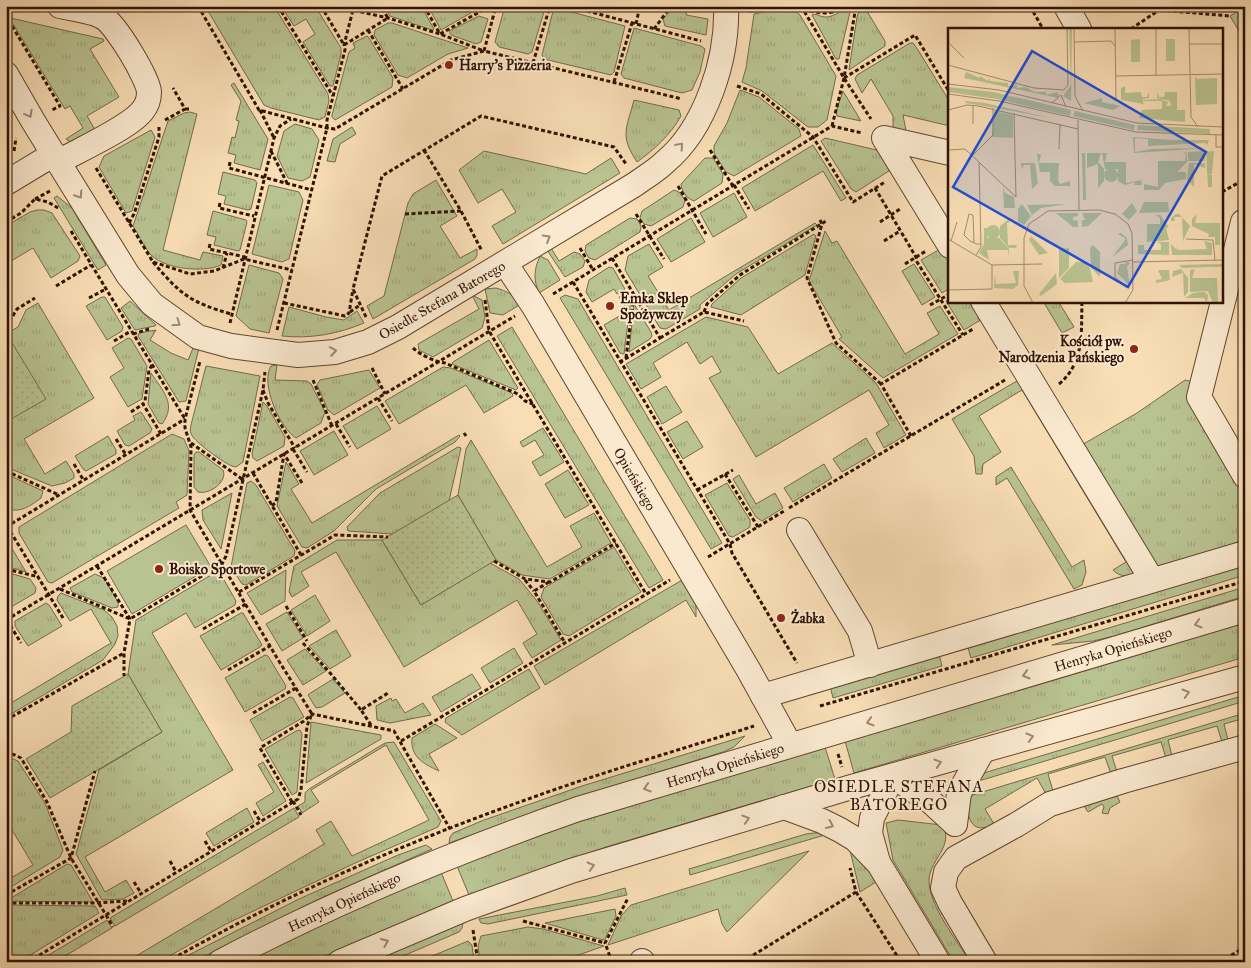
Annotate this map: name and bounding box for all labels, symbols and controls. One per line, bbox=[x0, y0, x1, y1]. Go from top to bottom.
inset map bbox=[948, 28, 1224, 302]
place label: Harry's Pizzeria bbox=[459, 57, 553, 75]
marker: Harry's Pizzeria bbox=[443, 59, 455, 71]
one-way arrow bbox=[23, 109, 33, 118]
one-way arrow bbox=[674, 143, 683, 152]
one-way arrow bbox=[73, 190, 82, 199]
one-way arrow bbox=[541, 234, 550, 244]
street label: Osiedle Stefana Batorego bbox=[376, 257, 508, 344]
place label: Emka Sklep Spożywczy bbox=[620, 290, 688, 324]
marker: Emka Sklep Spożywczy bbox=[604, 300, 616, 312]
one-way arrow bbox=[171, 317, 181, 326]
place label: Kościół pw. Narodzenia Pańskiego bbox=[998, 333, 1124, 367]
marker: Kościół pw. Narodzenia Pańskiego bbox=[1128, 343, 1140, 355]
one-way arrow bbox=[329, 347, 337, 357]
street label: Opieńskiego bbox=[610, 445, 659, 514]
place label: Boisko Sportowe bbox=[169, 561, 265, 579]
marker: Boisko Sportowe bbox=[153, 563, 165, 575]
place label: Żabka bbox=[791, 608, 826, 627]
marker: Żabka bbox=[775, 612, 787, 624]
one-way arrow bbox=[1194, 618, 1203, 628]
street label: Henryka Opieńskiego bbox=[1052, 623, 1174, 675]
one-way arrow bbox=[1022, 670, 1030, 680]
one-way arrow bbox=[1181, 689, 1190, 699]
one-way arrow bbox=[866, 716, 874, 726]
one-way arrow bbox=[1025, 733, 1033, 743]
street label: Henryka Opieńskiego bbox=[664, 739, 786, 791]
one-way arrow bbox=[933, 758, 942, 769]
district label: OSIEDLE STEFANA BATOREGO bbox=[814, 777, 984, 814]
one-way arrow bbox=[643, 782, 652, 792]
one-way arrow bbox=[742, 814, 750, 824]
one-way arrow bbox=[825, 819, 834, 829]
one-way arrow bbox=[586, 861, 594, 871]
street label: Henryka Opieńskiego bbox=[285, 869, 403, 936]
one-way arrow bbox=[380, 938, 388, 948]

